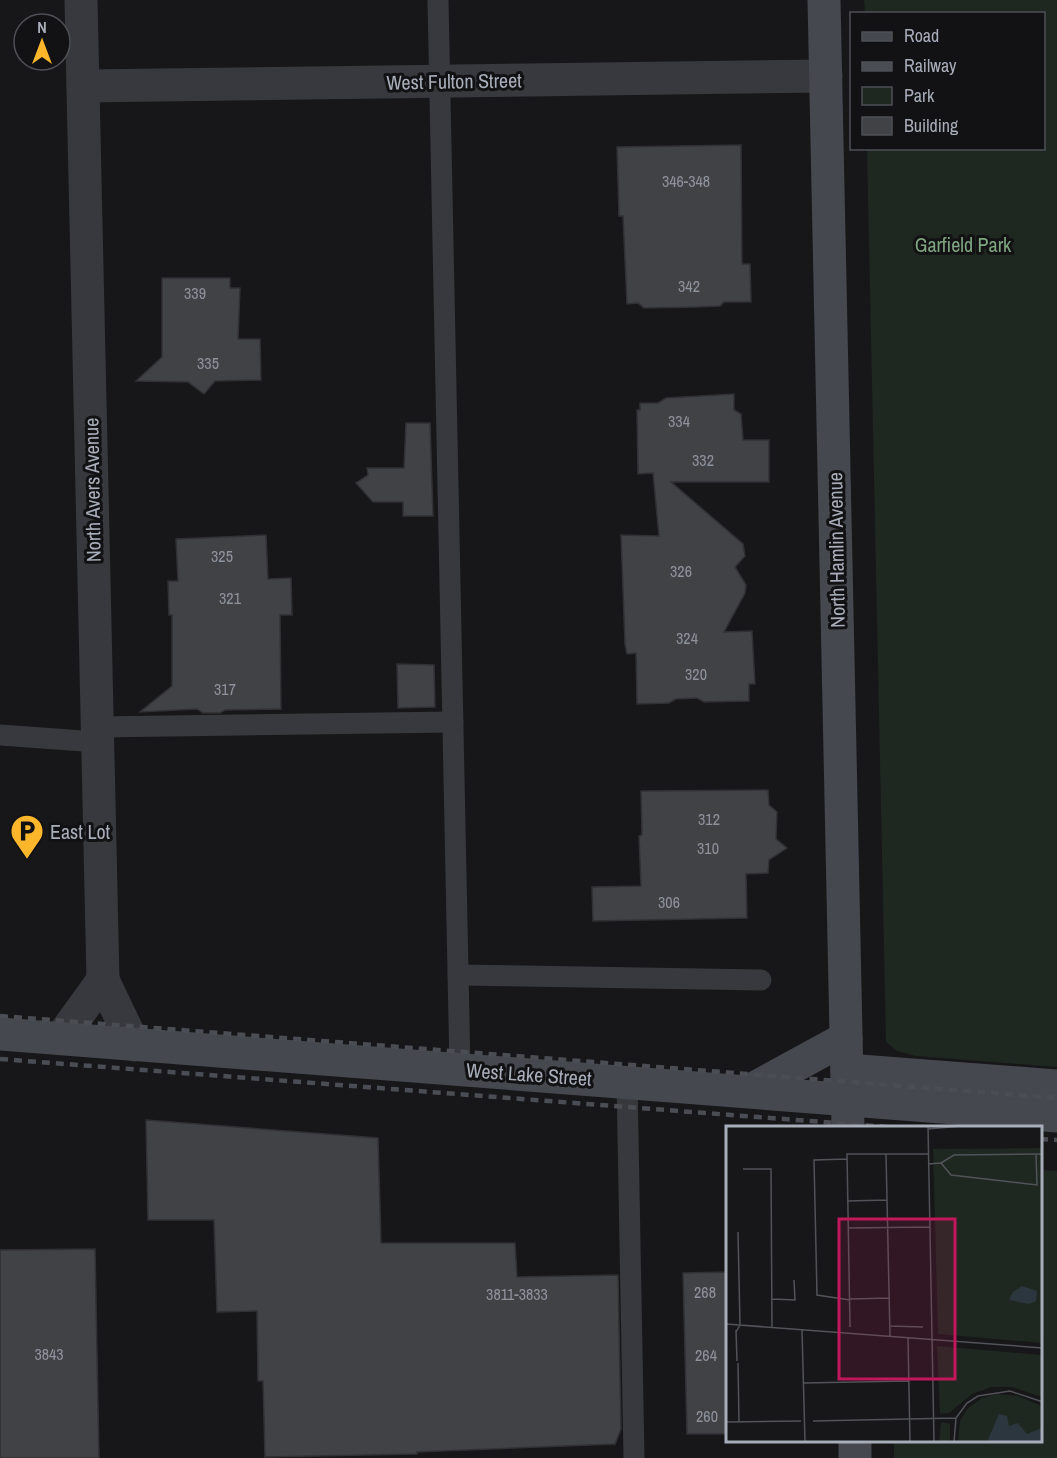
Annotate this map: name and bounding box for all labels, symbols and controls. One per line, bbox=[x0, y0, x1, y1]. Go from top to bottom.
north arrow bbox=[12, 12, 72, 72]
legend bbox=[850, 12, 1045, 150]
text: N bbox=[37, 16, 47, 38]
text: Road bbox=[904, 23, 939, 48]
text: Railway bbox=[904, 53, 957, 78]
street label: West Fulton Street bbox=[386, 66, 522, 96]
text: Park bbox=[904, 83, 935, 108]
text: Building bbox=[904, 113, 959, 138]
house number: 346-348 bbox=[662, 170, 710, 192]
park label: Garfield Park bbox=[915, 231, 1012, 258]
house number: 342 bbox=[678, 275, 700, 297]
house number: 339 bbox=[184, 282, 206, 304]
house number: 335 bbox=[197, 352, 219, 374]
house number: 334 bbox=[668, 410, 690, 432]
street label: North Avers Avenue bbox=[77, 418, 107, 562]
house number: 332 bbox=[692, 449, 714, 471]
street label: North Hamlin Avenue bbox=[821, 472, 851, 628]
house number: 325 bbox=[211, 545, 233, 567]
house number: 326 bbox=[670, 560, 692, 582]
house number: 321 bbox=[219, 587, 242, 609]
house number: 324 bbox=[676, 627, 698, 649]
house number: 320 bbox=[685, 663, 707, 685]
house number: 317 bbox=[214, 678, 236, 700]
house number: 312 bbox=[698, 808, 720, 830]
parking icon: East Lot bbox=[9, 813, 45, 860]
place label: East Lot bbox=[50, 818, 111, 845]
house number: 310 bbox=[697, 837, 719, 859]
house number: 306 bbox=[658, 891, 680, 913]
street label: West Lake Street bbox=[465, 1056, 593, 1092]
inset map bbox=[726, 1126, 1042, 1443]
house number: 268 bbox=[694, 1281, 716, 1303]
house number: 3811-3833 bbox=[486, 1283, 548, 1305]
house number: 3843 bbox=[34, 1343, 64, 1365]
house number: 264 bbox=[695, 1344, 717, 1366]
house number: 260 bbox=[696, 1405, 718, 1427]

